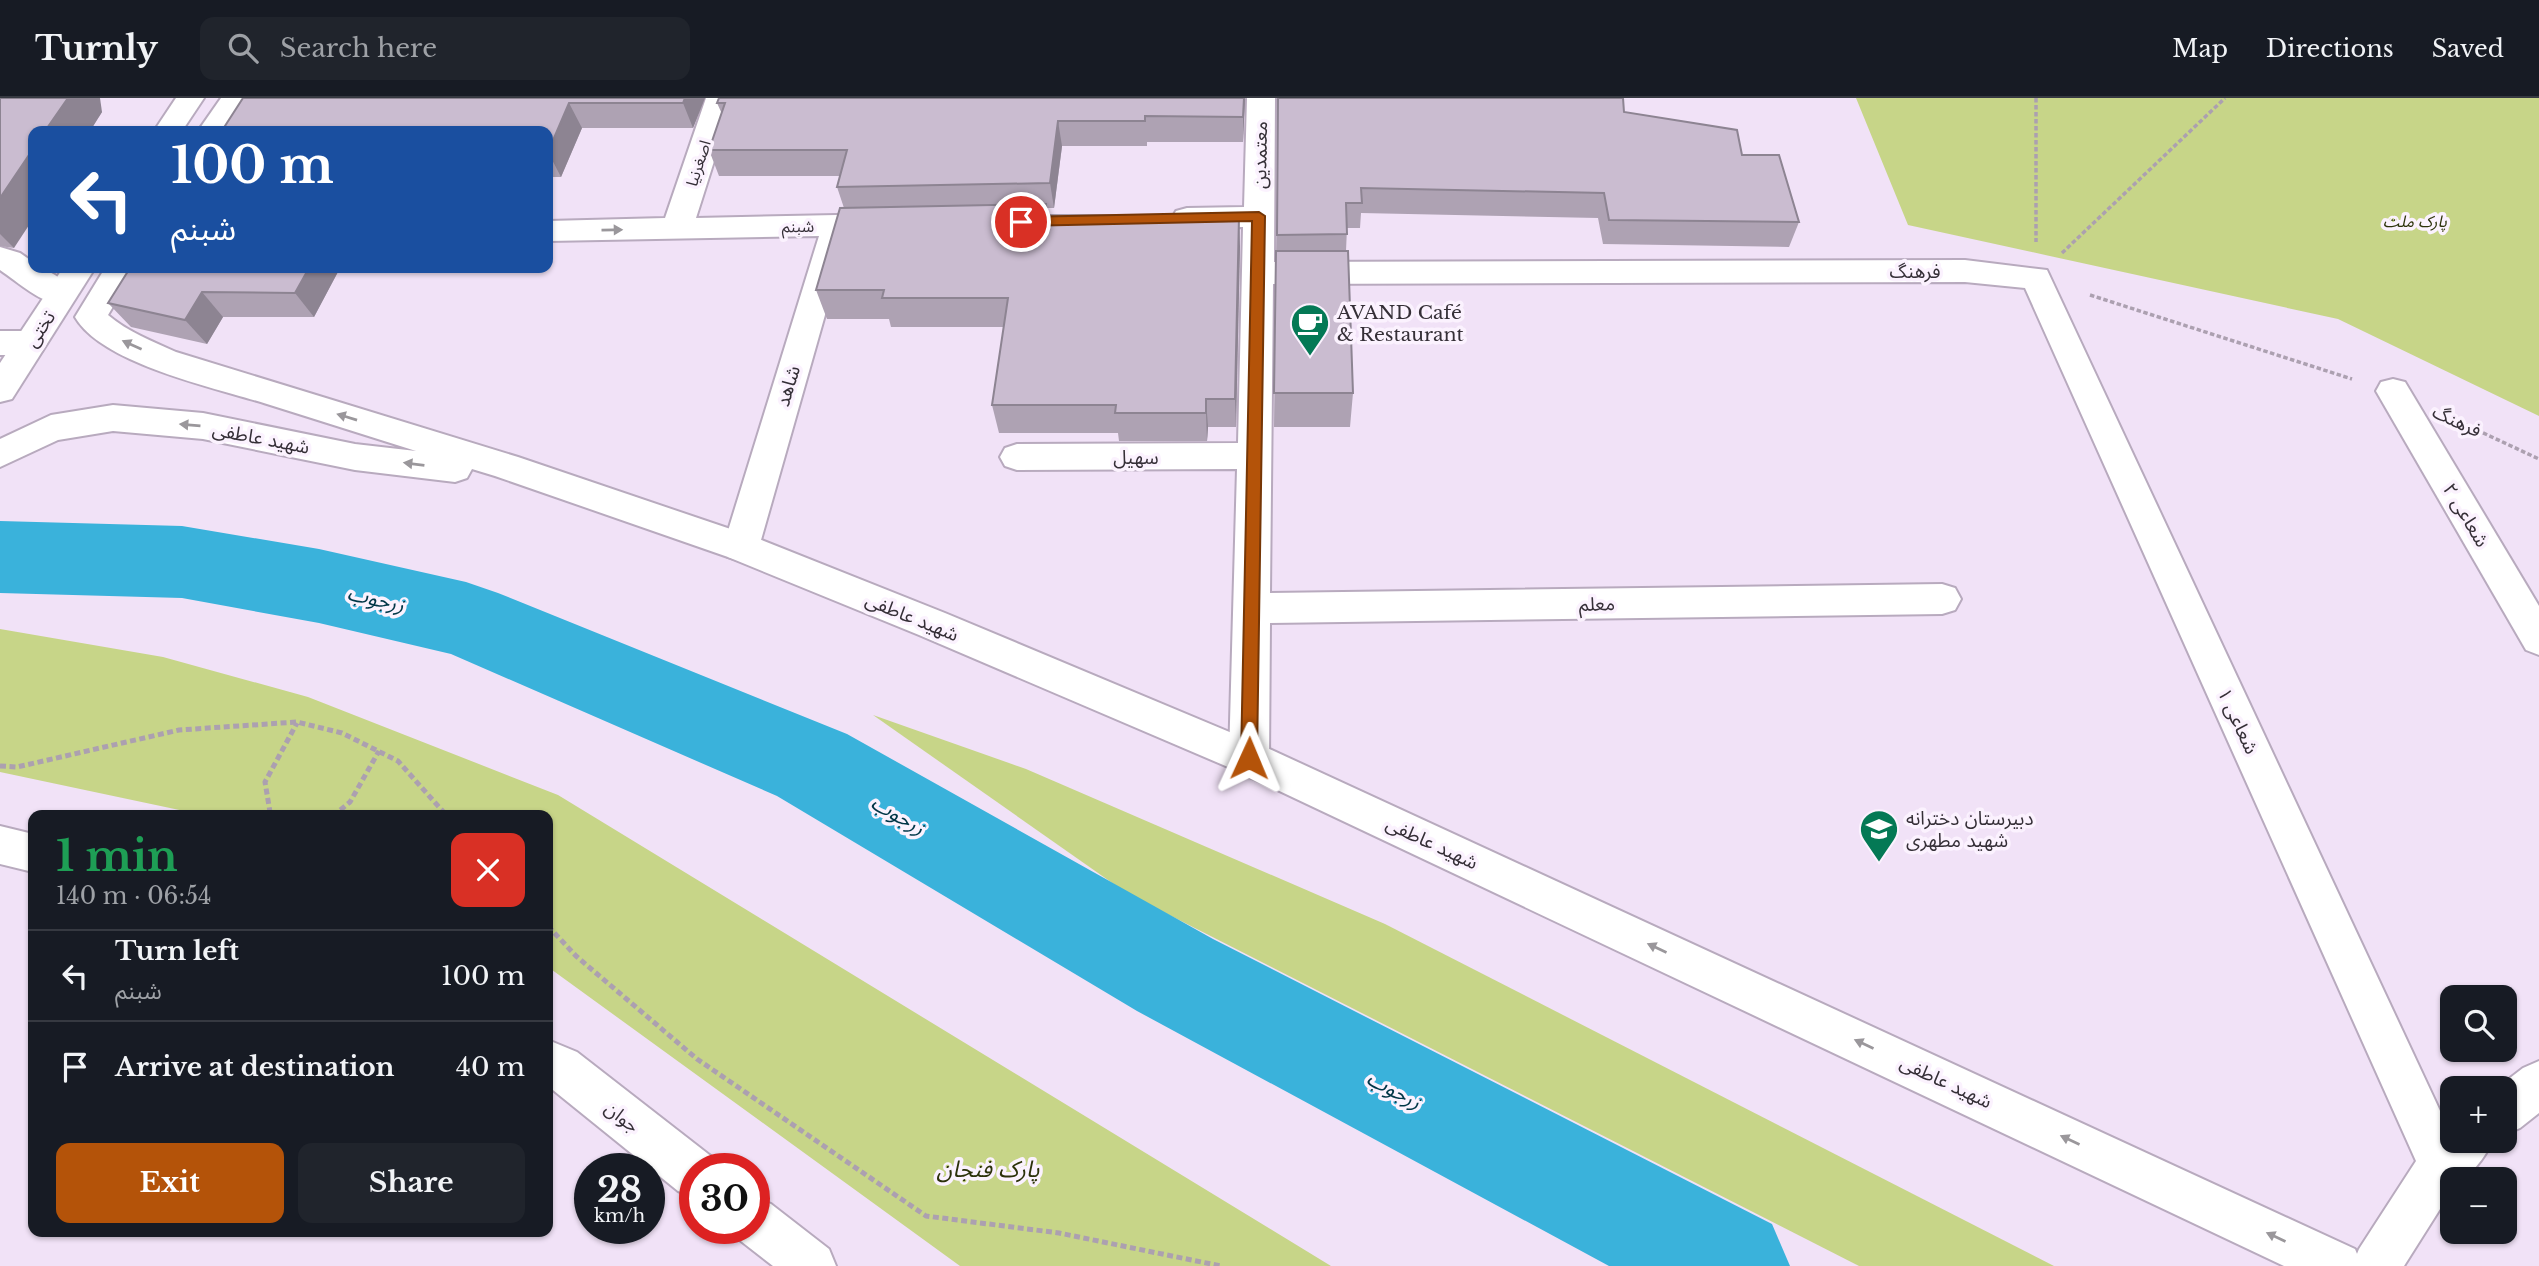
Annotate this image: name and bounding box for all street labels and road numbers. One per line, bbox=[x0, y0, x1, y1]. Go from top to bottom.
street label: معتمدین bbox=[1248, 121, 1272, 189]
street label: اصغرنیا bbox=[681, 137, 715, 189]
street label: شبنم bbox=[782, 216, 814, 239]
street label: فرهنگ bbox=[1889, 260, 1941, 283]
street label: تختی bbox=[20, 306, 60, 352]
street label: شاهد bbox=[771, 363, 805, 409]
street label: فرهنگ bbox=[2429, 400, 2485, 442]
street label: شهید عاطفی bbox=[210, 417, 312, 459]
street label: سهیل bbox=[1113, 446, 1159, 469]
street label: شعاعی ۲ bbox=[2438, 479, 2494, 551]
street label: شهید عاطفی bbox=[862, 588, 962, 646]
street label: معلم bbox=[1579, 592, 1615, 619]
street label: شعاعی ۱ bbox=[2213, 684, 2263, 758]
street label: شهید عاطفی bbox=[1382, 812, 1482, 874]
street label: شهید عاطفی bbox=[1896, 1051, 1996, 1113]
street label: جوان bbox=[600, 1096, 644, 1138]

